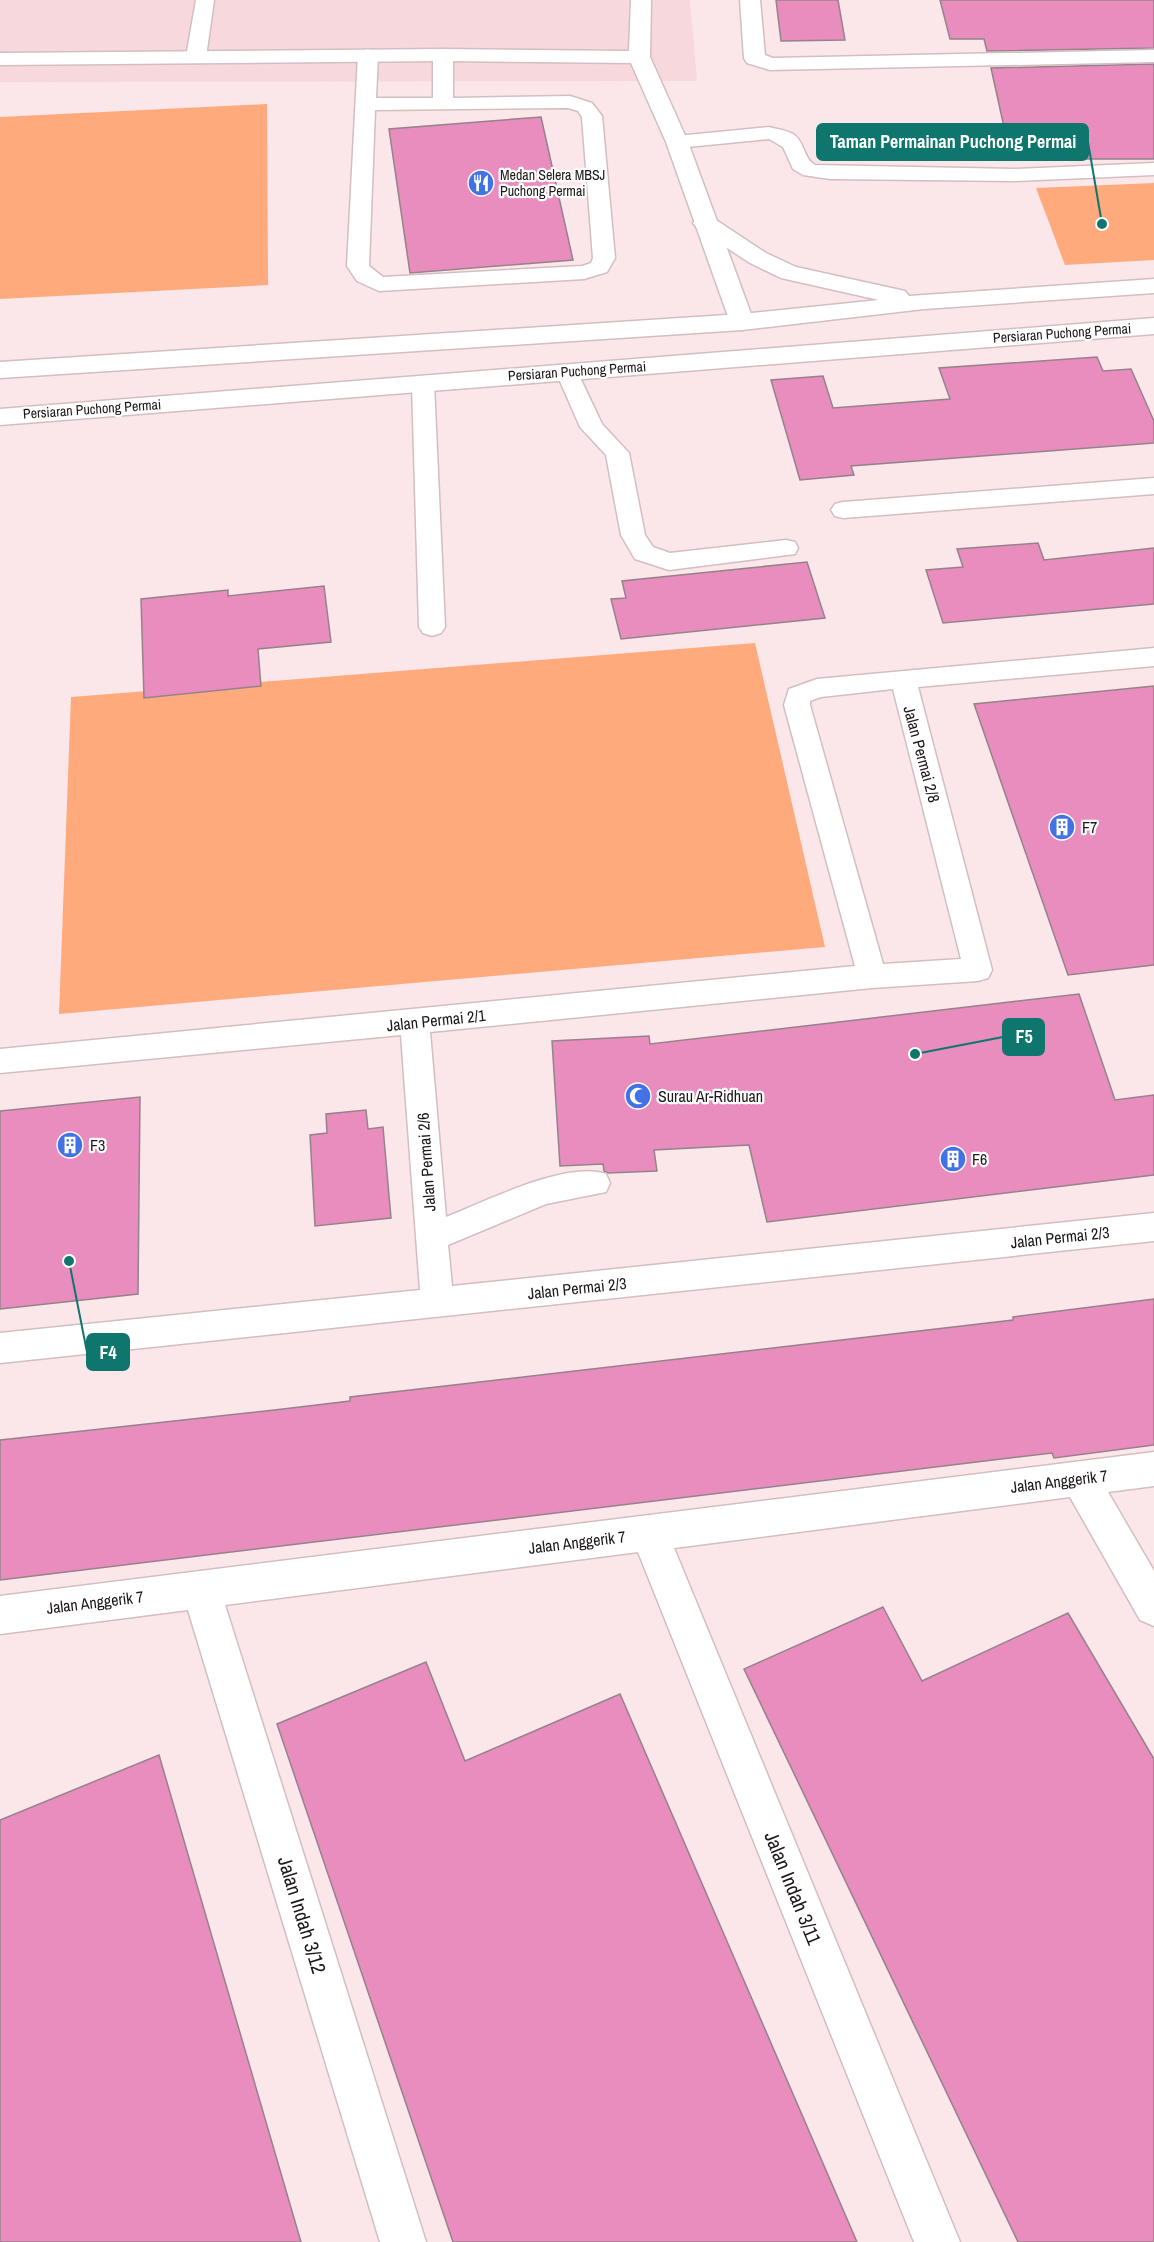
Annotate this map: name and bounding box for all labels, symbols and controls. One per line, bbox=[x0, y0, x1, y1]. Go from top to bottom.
callout: Taman Permainan Puchong Permai bbox=[817, 124, 1088, 160]
text: Taman Permainan Puchong Permai bbox=[830, 129, 1076, 154]
place label: Medan Selera MBSJ Puchong Permai bbox=[500, 166, 605, 200]
restaurant icon: Medan Selera MBSJ Puchong Permai bbox=[466, 168, 496, 198]
street label: Persiaran Puchong Permai bbox=[992, 319, 1132, 347]
street label: Persiaran Puchong Permai bbox=[507, 357, 647, 385]
street label: Persiaran Puchong Permai bbox=[22, 395, 162, 423]
street label: Jalan Permai 2/8 bbox=[899, 703, 945, 805]
building icon: F7 bbox=[1047, 812, 1077, 842]
place label: F7 bbox=[1082, 816, 1097, 838]
street label: Jalan Permai 2/1 bbox=[386, 1004, 487, 1036]
callout: F5 bbox=[1003, 1019, 1044, 1055]
text: F5 bbox=[1015, 1024, 1033, 1049]
mosque icon: Surau Ar-Ridhuan bbox=[623, 1081, 653, 1111]
place label: Surau Ar-Ridhuan bbox=[658, 1085, 763, 1107]
street label: Jalan Permai 2/6 bbox=[412, 1112, 440, 1212]
building icon: F3 bbox=[55, 1130, 85, 1160]
place label: F3 bbox=[90, 1134, 105, 1156]
building icon: F6 bbox=[938, 1144, 968, 1174]
place label: F6 bbox=[972, 1148, 987, 1170]
street label: Jalan Permai 2/3 bbox=[1010, 1221, 1110, 1253]
street label: Jalan Permai 2/3 bbox=[527, 1272, 627, 1304]
callout: F4 bbox=[87, 1334, 129, 1370]
text: F4 bbox=[99, 1340, 117, 1365]
street label: Jalan Anggerik 7 bbox=[1009, 1464, 1109, 1498]
street label: Jalan Anggerik 7 bbox=[527, 1525, 627, 1559]
street label: Jalan Anggerik 7 bbox=[45, 1585, 145, 1619]
street label: Jalan Indah 3/11 bbox=[758, 1827, 828, 1949]
street label: Jalan Indah 3/12 bbox=[272, 1853, 333, 1977]

